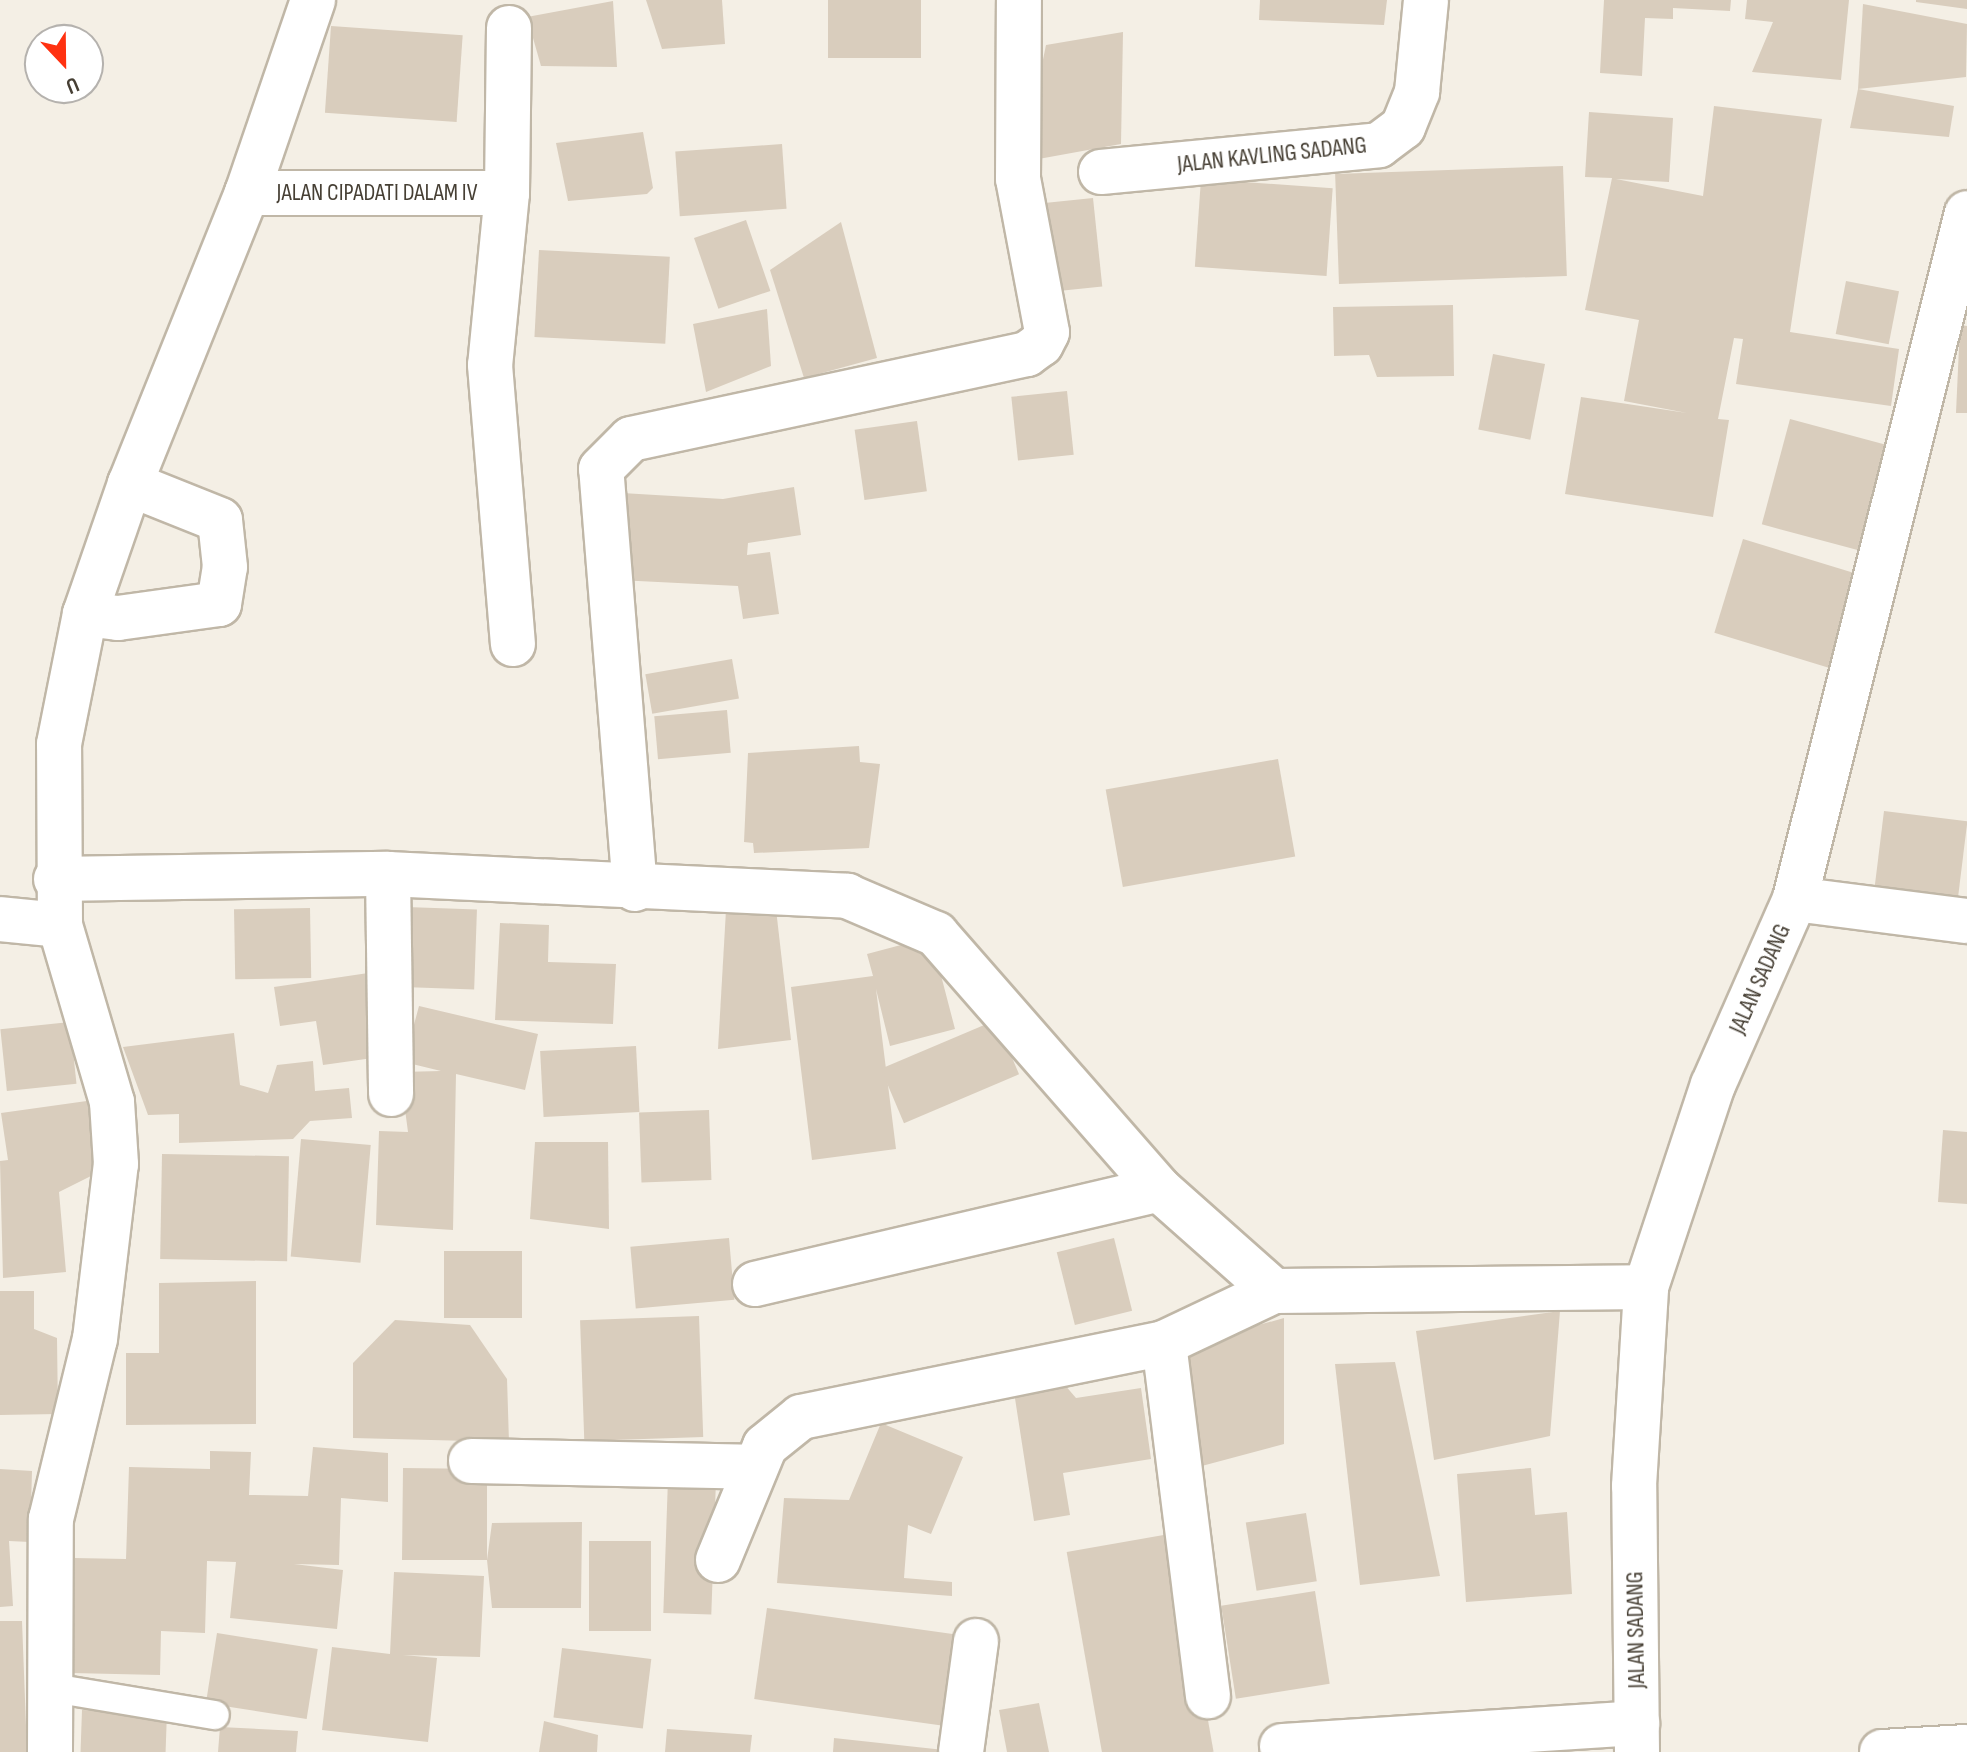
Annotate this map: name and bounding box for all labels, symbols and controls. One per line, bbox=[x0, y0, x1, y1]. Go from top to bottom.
north arrow bbox=[24, 24, 104, 104]
text: U bbox=[62, 70, 83, 100]
street label: JALAN KAVLING SADANG bbox=[1176, 131, 1368, 179]
street label: JALAN CIPADATI DALAM IV bbox=[276, 179, 478, 207]
street label: JALAN SADANG bbox=[1723, 920, 1797, 1038]
street label: JALAN SADANG bbox=[1621, 1571, 1651, 1689]

